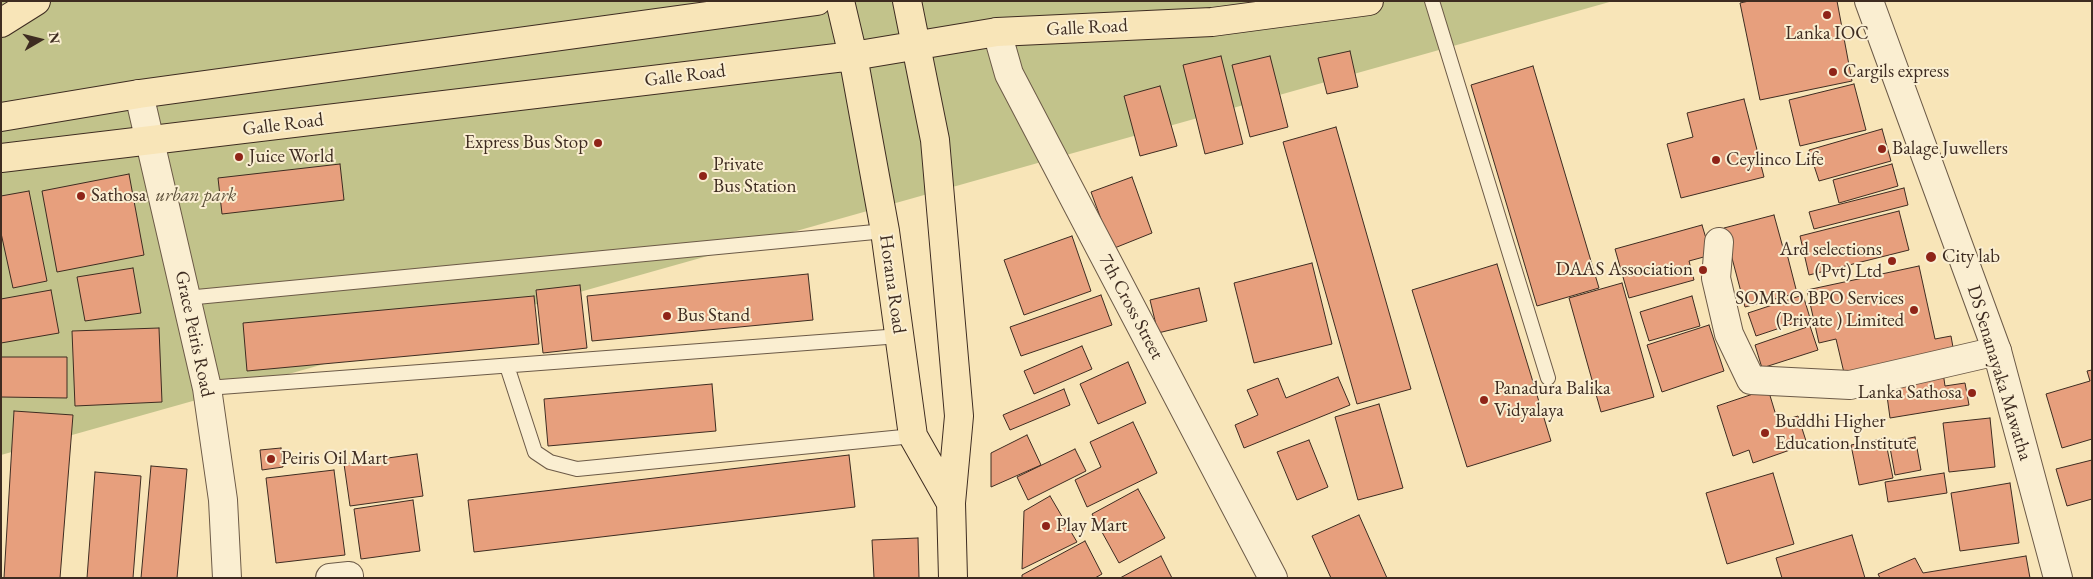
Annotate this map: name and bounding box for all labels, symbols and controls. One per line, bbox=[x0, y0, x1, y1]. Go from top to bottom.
marker: Lanka IOC bbox=[1821, 9, 1833, 21]
street label: Galle Road bbox=[1046, 14, 1128, 42]
north arrow bbox=[15, 15, 65, 65]
place label: Lanka IOC bbox=[1785, 23, 1869, 45]
text: N bbox=[45, 31, 65, 45]
street label: Galle Road bbox=[643, 60, 727, 92]
place label: Cargils express bbox=[1843, 61, 1949, 83]
marker: Cargils express bbox=[1827, 66, 1839, 78]
street label: Galle Road bbox=[241, 109, 325, 141]
place label: Express Bus Stop bbox=[464, 132, 588, 154]
marker: Express Bus Stop bbox=[592, 137, 604, 149]
place label: Balage Juwellers bbox=[1892, 138, 2008, 160]
marker: Balage Juwellers bbox=[1876, 143, 1888, 155]
place label: Juice World bbox=[249, 146, 334, 168]
place label: Ceylinco Life bbox=[1726, 149, 1824, 171]
marker: Juice World bbox=[233, 151, 245, 163]
place label: Private Bus Station bbox=[713, 154, 797, 198]
marker: Ceylinco Life bbox=[1710, 154, 1722, 166]
marker: Private Bus Station bbox=[697, 170, 709, 182]
place label: Sathosa bbox=[91, 185, 146, 207]
park label: urban park bbox=[155, 185, 237, 207]
marker: Sathosa bbox=[75, 190, 87, 202]
street label: Horana Road bbox=[874, 233, 910, 335]
place label: Ard selections (Pvt) Ltd bbox=[1780, 239, 1882, 283]
place label: City lab bbox=[1942, 246, 2000, 268]
marker: City lab bbox=[1924, 250, 1938, 264]
street label: 7th Cross Street bbox=[1094, 251, 1168, 363]
marker: Ard selections (Pvt) Ltd bbox=[1886, 255, 1898, 267]
place label: DAAS Association bbox=[1555, 259, 1693, 281]
marker: DAAS Association bbox=[1697, 264, 1709, 276]
street label: Grace Peiris Road bbox=[169, 269, 219, 399]
street label: DS Senanayaka Mawatha bbox=[1962, 283, 2036, 463]
place label: SOMRO BPO Services (Private ) Limited bbox=[1735, 288, 1904, 332]
marker: SOMRO BPO Services (Private ) Limited bbox=[1908, 304, 1920, 316]
place label: Bus Stand bbox=[677, 305, 750, 327]
marker: Bus Stand bbox=[661, 310, 673, 322]
place label: Panadura Balika Vidyalaya bbox=[1494, 378, 1611, 422]
place label: Lanka Sathosa bbox=[1858, 382, 1962, 404]
marker: Lanka Sathosa bbox=[1966, 387, 1978, 399]
marker: Panadura Balika Vidyalaya bbox=[1478, 394, 1490, 406]
place label: Buddhi Higher Education Institute bbox=[1775, 411, 1916, 455]
marker: Buddhi Higher Education Institute bbox=[1759, 427, 1771, 439]
place label: Peiris Oil Mart bbox=[281, 448, 388, 470]
marker: Peiris Oil Mart bbox=[265, 453, 277, 465]
place label: Play Mart bbox=[1056, 515, 1127, 537]
marker: Play Mart bbox=[1040, 520, 1052, 532]

